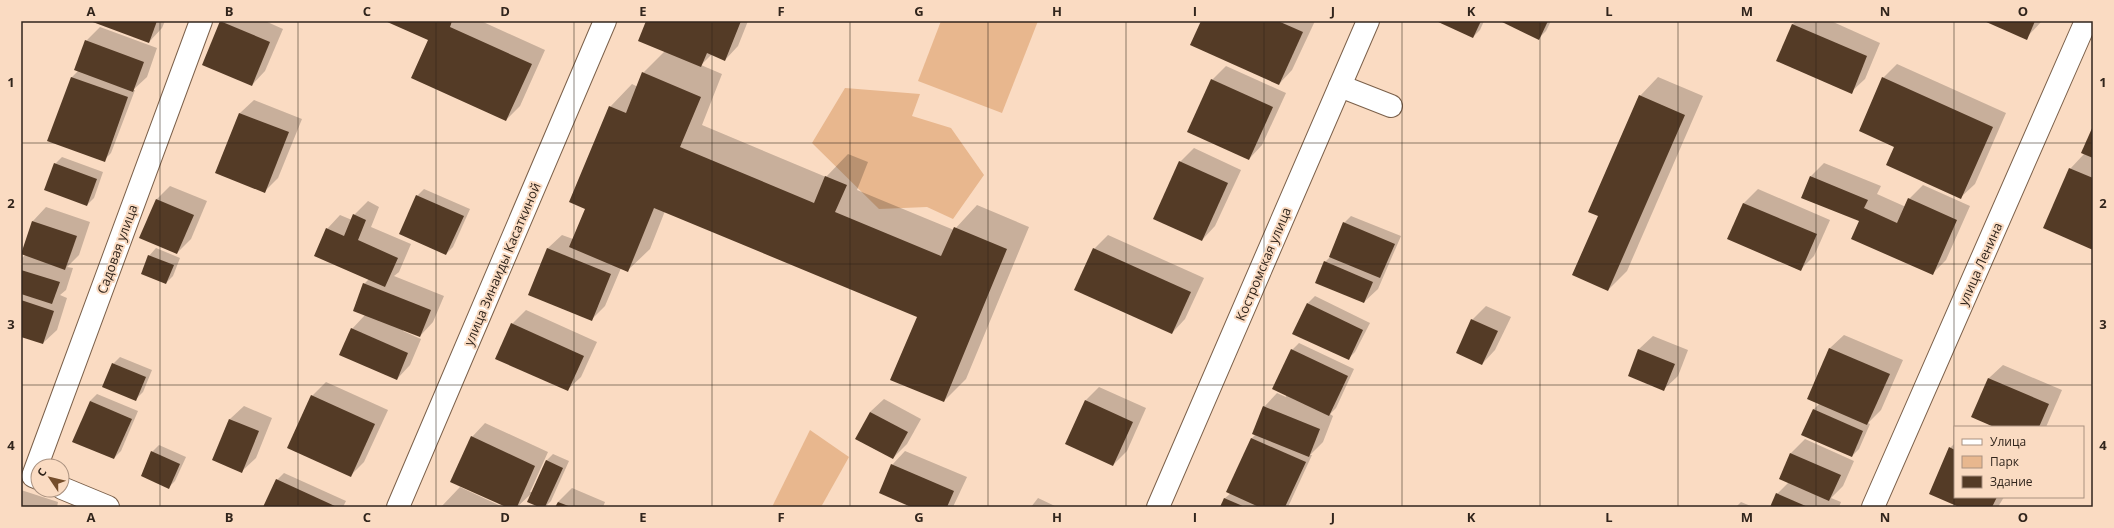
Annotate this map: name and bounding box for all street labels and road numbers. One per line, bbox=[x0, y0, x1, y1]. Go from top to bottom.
street label: улица Зинаиды Касаткиной bbox=[459, 180, 545, 348]
street label: Садовая улица bbox=[93, 202, 141, 296]
street label: Костромская улица bbox=[1231, 204, 1295, 324]
street label: улица Ленина bbox=[1954, 220, 2006, 308]

